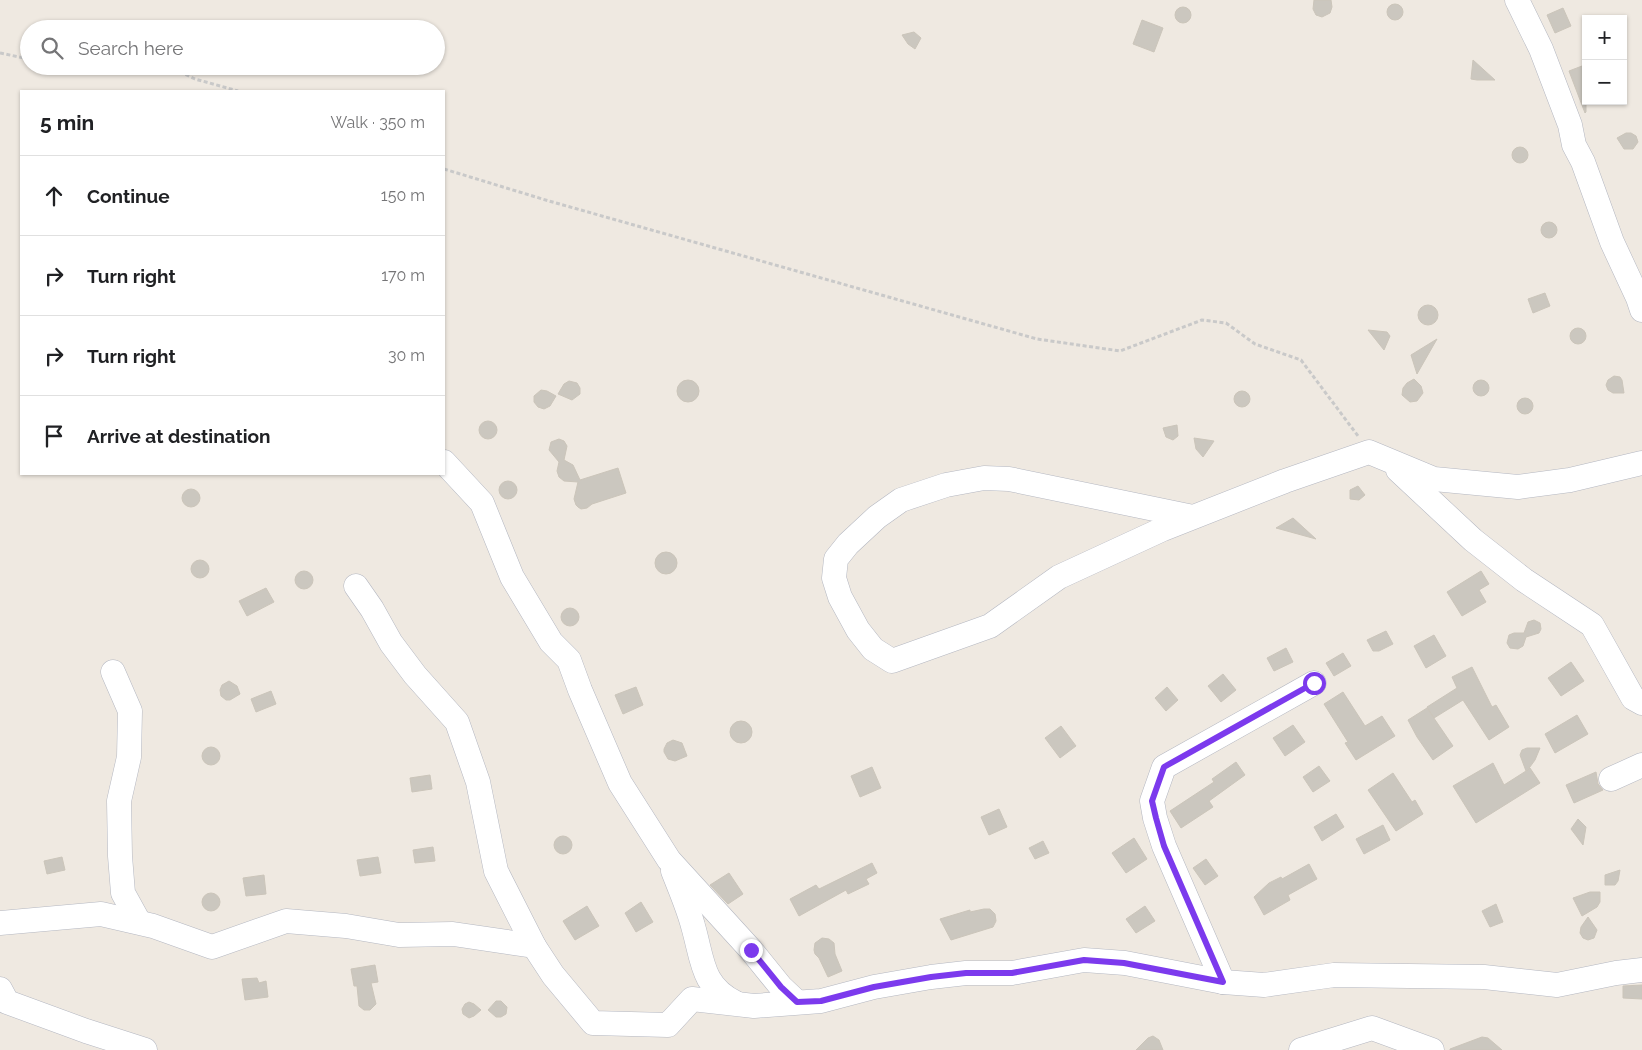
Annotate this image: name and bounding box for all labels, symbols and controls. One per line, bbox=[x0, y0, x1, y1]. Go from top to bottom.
map controls bbox=[1582, 15, 1627, 105]
button: + bbox=[1582, 15, 1627, 60]
search box bbox=[20, 20, 445, 75]
icon: search bbox=[38, 34, 66, 62]
text: Search here bbox=[78, 37, 184, 59]
button: − bbox=[1582, 60, 1627, 105]
text: 5 min bbox=[40, 110, 94, 135]
text: Walk · 350 m bbox=[331, 113, 425, 132]
icon: ahead bbox=[40, 182, 68, 210]
text: Continue bbox=[87, 185, 170, 207]
text: 150 m bbox=[381, 186, 425, 205]
icon: right bbox=[40, 262, 68, 290]
text: Turn right bbox=[87, 265, 176, 287]
text: 170 m bbox=[381, 266, 425, 285]
icon: right bbox=[40, 342, 68, 370]
text: Turn right bbox=[87, 345, 176, 367]
text: 30 m bbox=[388, 346, 425, 365]
icon: arrive bbox=[40, 422, 68, 450]
text: Arrive at destination bbox=[87, 425, 271, 447]
route start bbox=[1303, 672, 1326, 695]
route end bbox=[740, 939, 763, 962]

